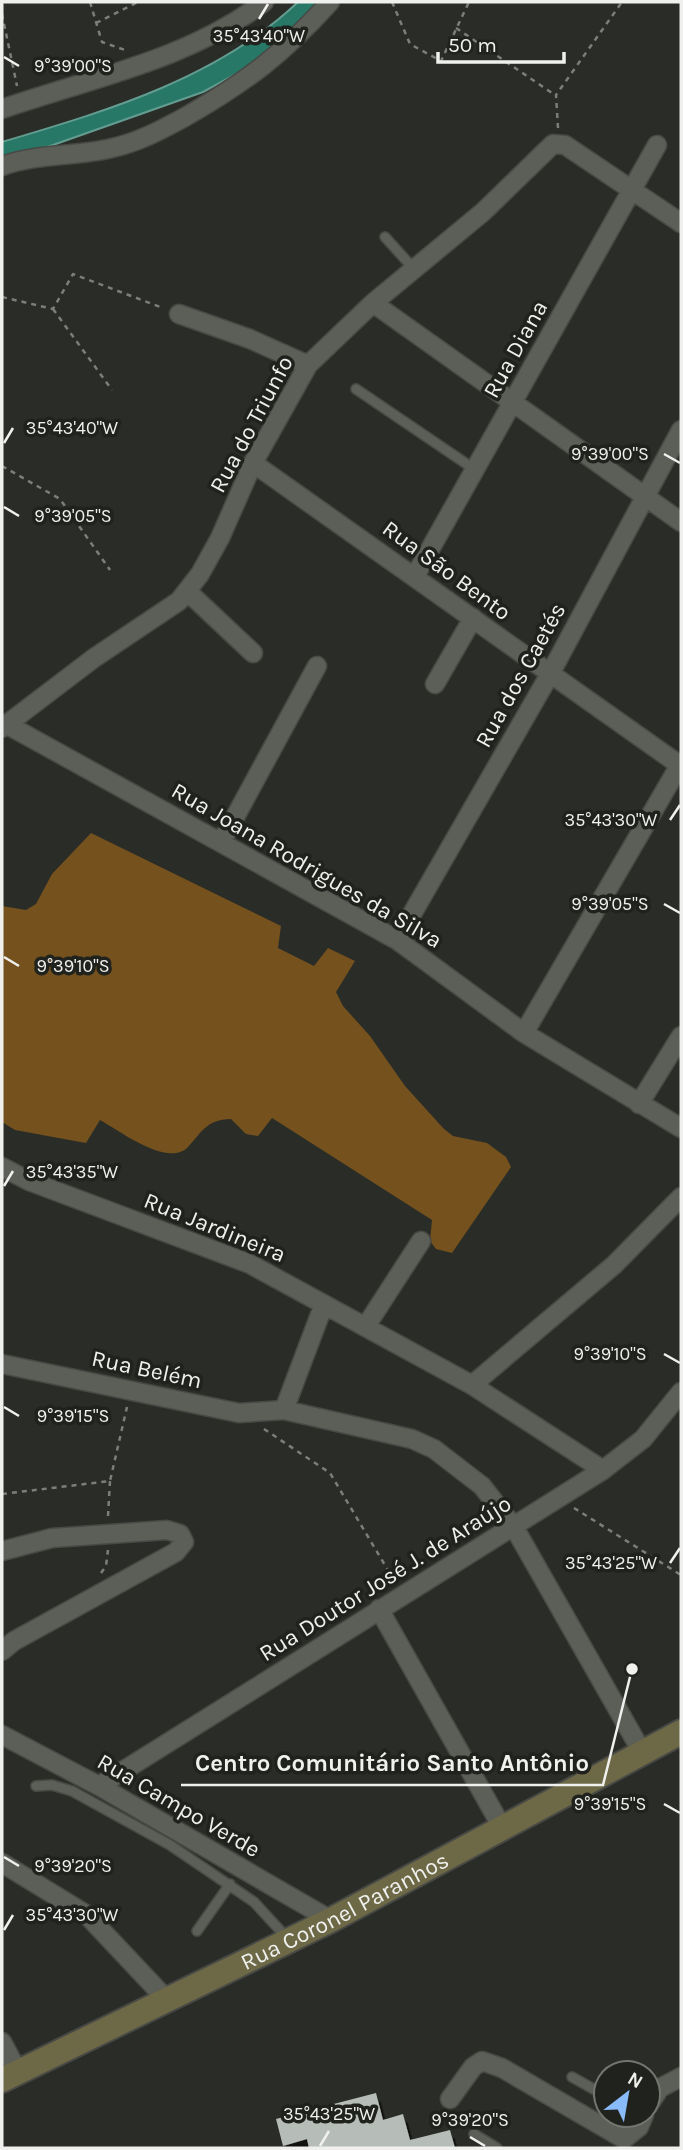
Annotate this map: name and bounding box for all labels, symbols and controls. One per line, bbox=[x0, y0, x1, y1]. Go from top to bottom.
scale bar bbox=[438, 21, 564, 65]
text: 35°43'40"W bbox=[213, 25, 305, 47]
text: 50 m bbox=[448, 33, 497, 57]
text: 9°39'00"S bbox=[34, 55, 112, 77]
street label: Rua Diana bbox=[478, 296, 553, 403]
street label: Rua do Triunfo bbox=[204, 351, 299, 497]
text: 35°43'40"W bbox=[26, 417, 118, 439]
text: 9°39'00"S bbox=[571, 443, 649, 465]
text: 9°39'05"S bbox=[34, 505, 112, 527]
street label: Rua São Bento bbox=[377, 515, 516, 626]
street label: Rua dos Caetés bbox=[470, 598, 571, 752]
street label: Rua Joana Rodrigues da Silva bbox=[167, 777, 447, 954]
text: 35°43'30"W bbox=[565, 809, 657, 831]
text: 9°39'05"S bbox=[571, 893, 649, 915]
text: 9°39'10"S bbox=[36, 955, 110, 977]
text: 35°43'35"W bbox=[26, 1161, 118, 1183]
street label: Rua Jardineira bbox=[140, 1187, 290, 1268]
text: 9°39'10"S bbox=[573, 1343, 647, 1365]
street label: Rua Belém bbox=[89, 1345, 204, 1394]
text: 9°39'15"S bbox=[37, 1405, 109, 1427]
street label: Rua Doutor José J. de Araújo bbox=[254, 1490, 516, 1667]
text: 35°43'25"W bbox=[565, 1552, 657, 1574]
callout: Centro Comunitário Santo Antônio bbox=[181, 1740, 603, 1785]
street label: Rua Campo Verde bbox=[92, 1748, 265, 1863]
text: Centro Comunitário Santo Antônio bbox=[195, 1749, 589, 1777]
text: 9°39'15"S bbox=[574, 1793, 646, 1815]
street label: Rua Coronel Paranhos bbox=[236, 1846, 453, 1976]
text: 9°39'20"S bbox=[34, 1855, 112, 1877]
text: 35°43'30"W bbox=[26, 1904, 118, 1926]
north arrow bbox=[592, 2059, 662, 2129]
text: N bbox=[624, 2067, 647, 2093]
text: 35°43'25"W bbox=[283, 2103, 375, 2125]
text: 9°39'20"S bbox=[431, 2109, 509, 2131]

